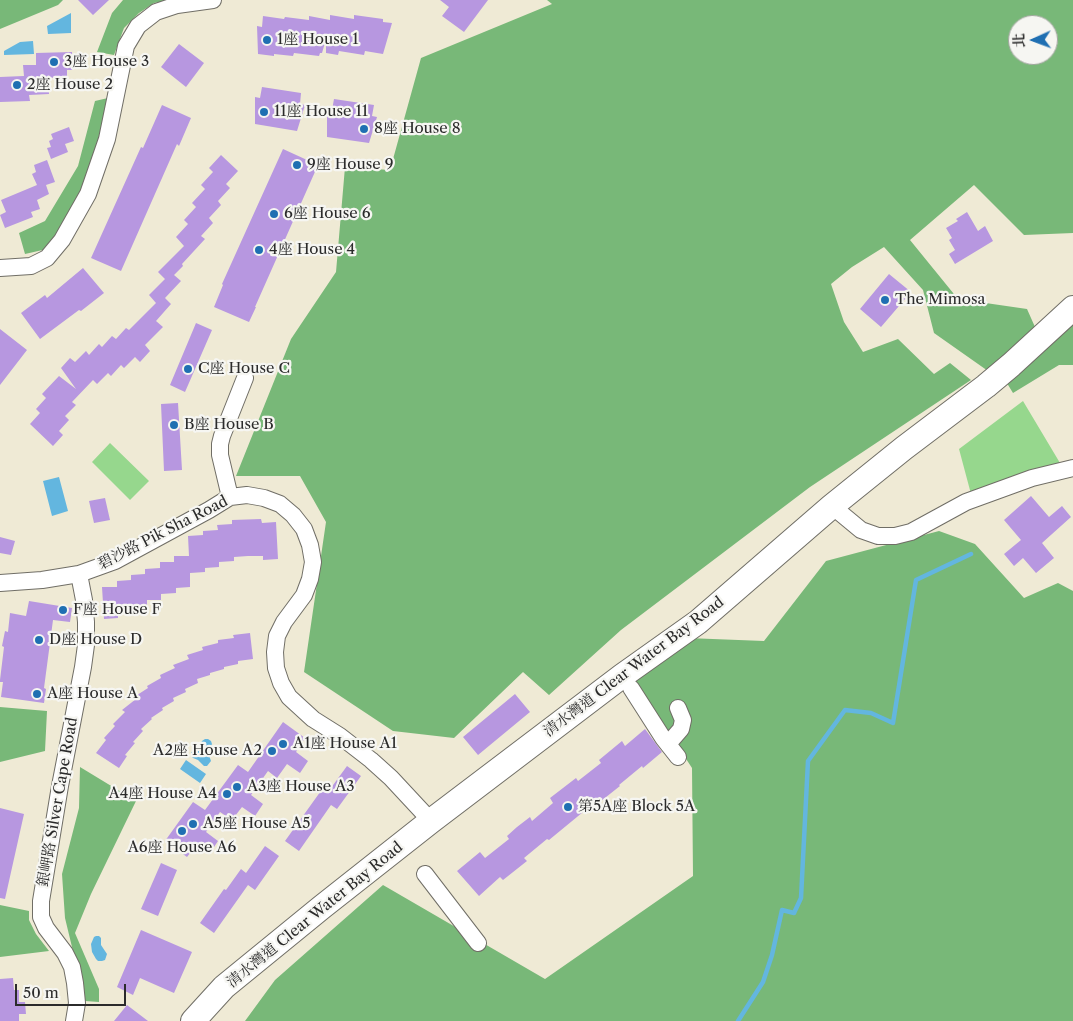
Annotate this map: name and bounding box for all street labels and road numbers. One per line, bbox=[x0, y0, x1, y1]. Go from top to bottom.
street label: 碧沙路 Pik Sha Road bbox=[95, 492, 231, 574]
street label: 清水灣道 Clear Water Bay Road bbox=[540, 593, 728, 741]
street label: 銀岬路 Silver Cape Road bbox=[34, 716, 82, 888]
street label: 清水灣道 Clear Water Bay Road bbox=[223, 838, 407, 992]

